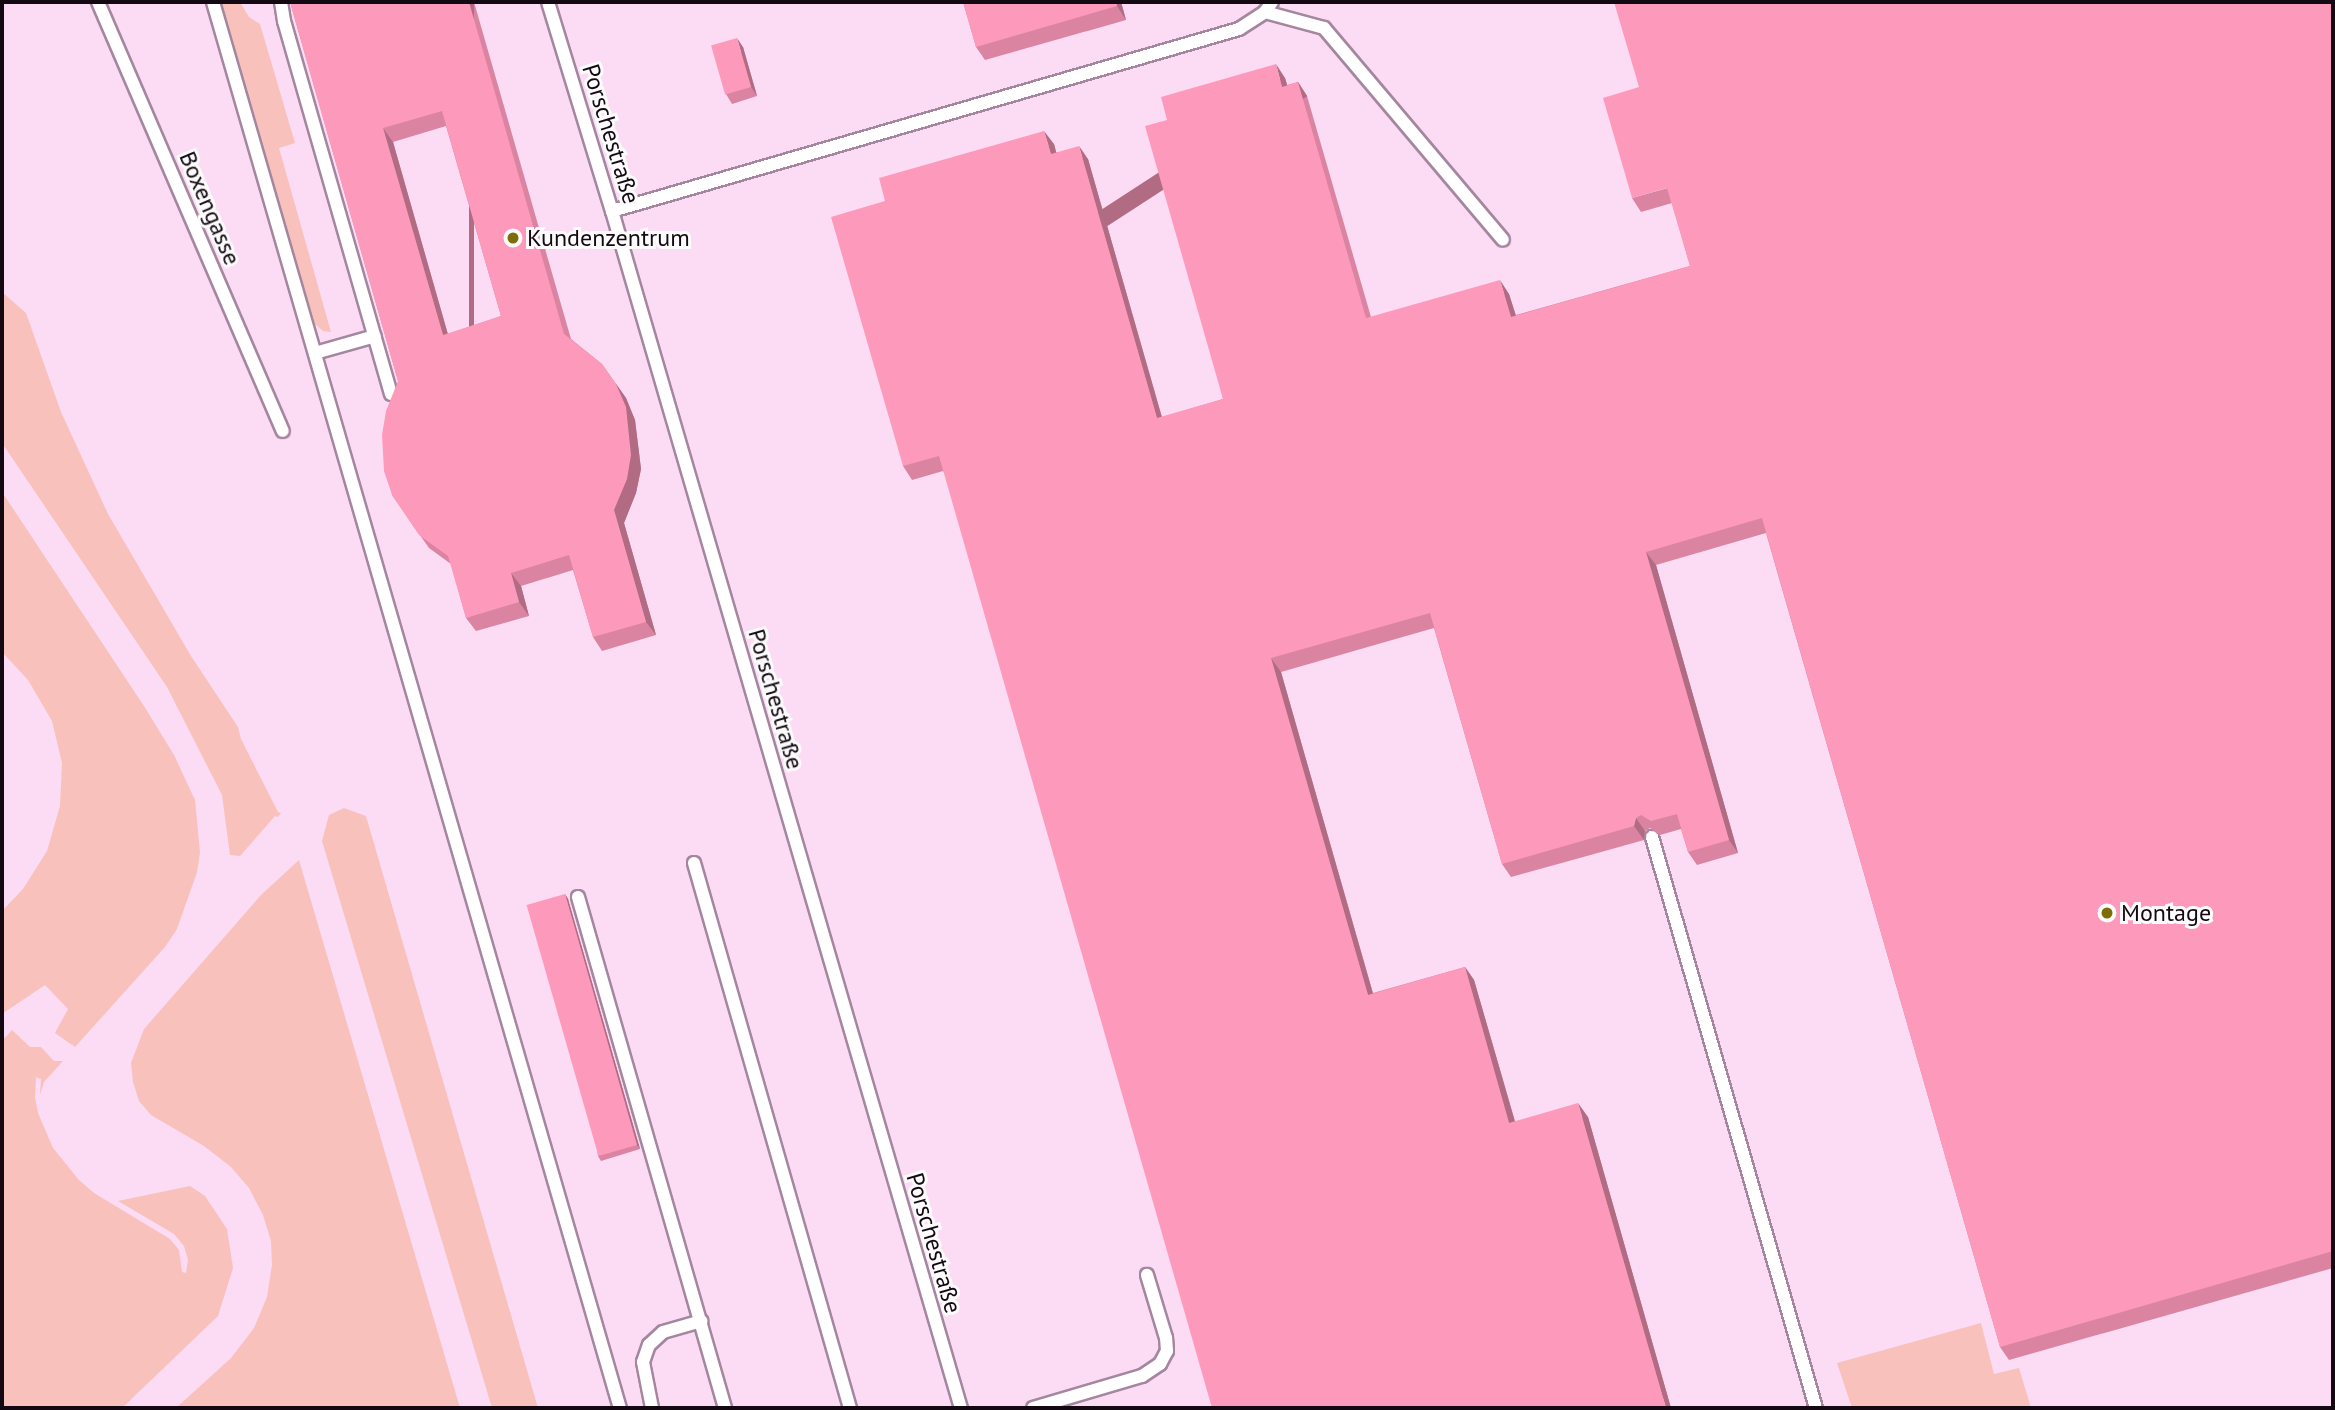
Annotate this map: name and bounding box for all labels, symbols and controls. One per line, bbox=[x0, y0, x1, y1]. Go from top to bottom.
street label: Porschestraße bbox=[576, 61, 646, 207]
street label: Boxengasse bbox=[173, 147, 247, 269]
place label: Kundenzentrum bbox=[527, 224, 690, 252]
marker: Kundenzentrum bbox=[505, 230, 521, 246]
street label: Porschestraße bbox=[742, 626, 810, 772]
place label: Montage bbox=[2121, 899, 2211, 927]
marker: Montage bbox=[2099, 905, 2115, 921]
street label: Porschestraße bbox=[900, 1170, 968, 1316]

